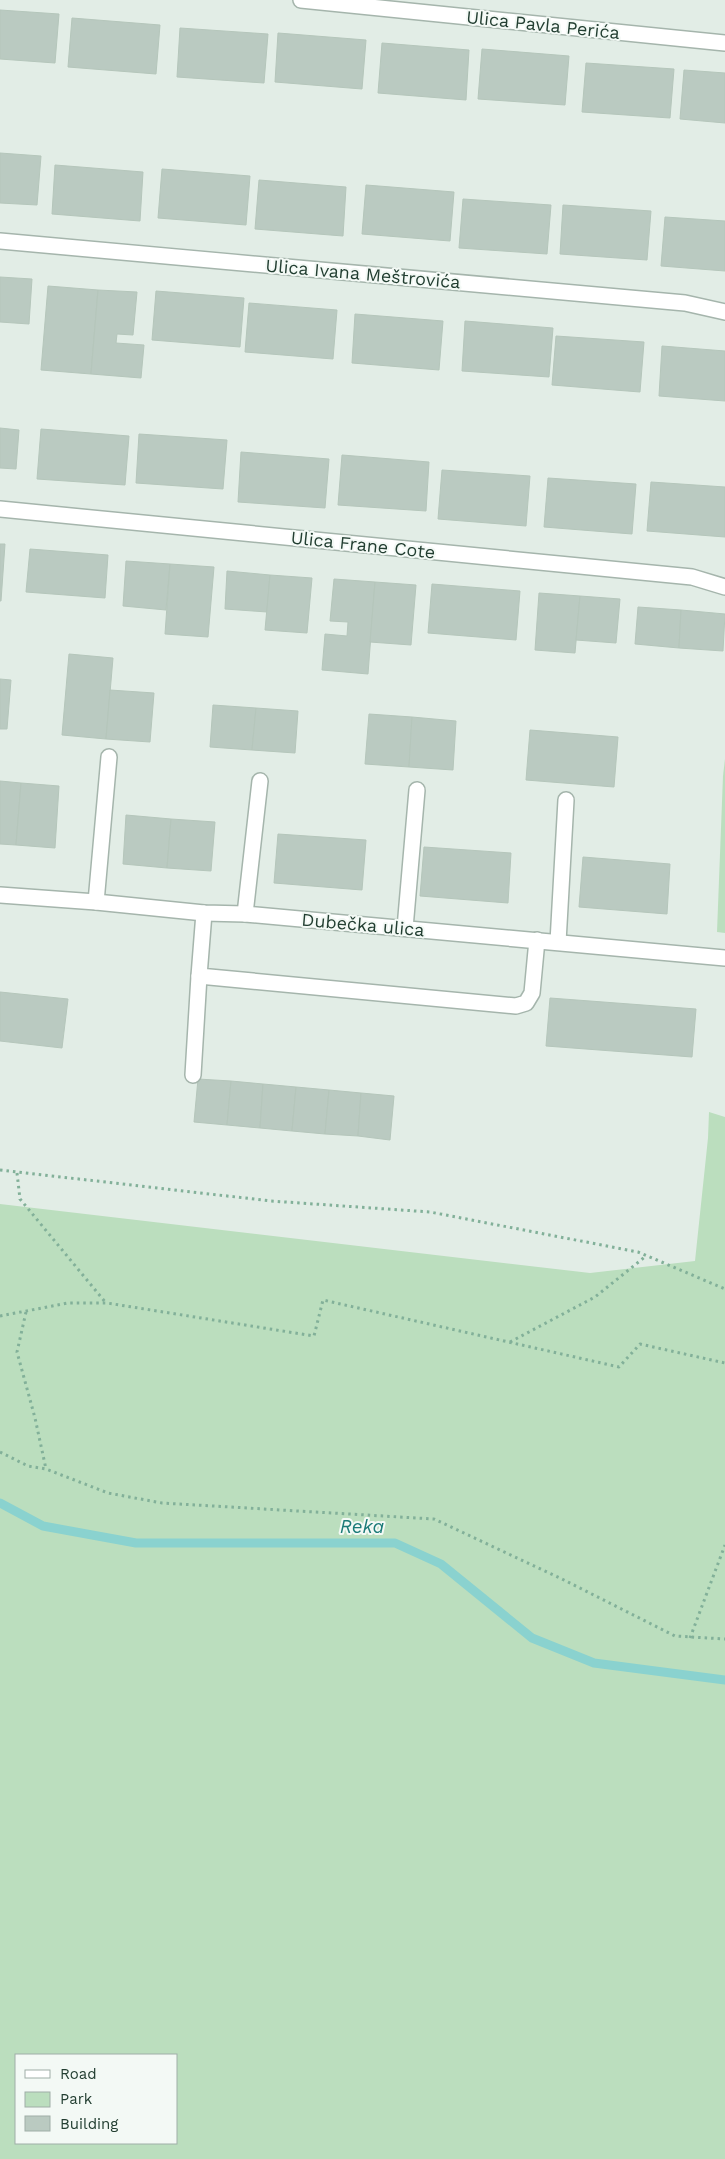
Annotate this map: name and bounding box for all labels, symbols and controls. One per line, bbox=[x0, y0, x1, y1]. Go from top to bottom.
street label: Ulica Pavla Perića bbox=[465, 6, 621, 43]
street label: Ulica Ivana Meštrovića bbox=[265, 255, 461, 292]
street label: Ulica Frane Cote bbox=[290, 526, 436, 563]
street label: Dubečka ulica bbox=[301, 909, 425, 940]
water label: Reka bbox=[340, 1515, 384, 1538]
legend bbox=[15, 2054, 178, 2144]
text: Road bbox=[60, 2065, 97, 2083]
text: Park bbox=[60, 2090, 93, 2108]
text: Building bbox=[60, 2115, 118, 2133]

